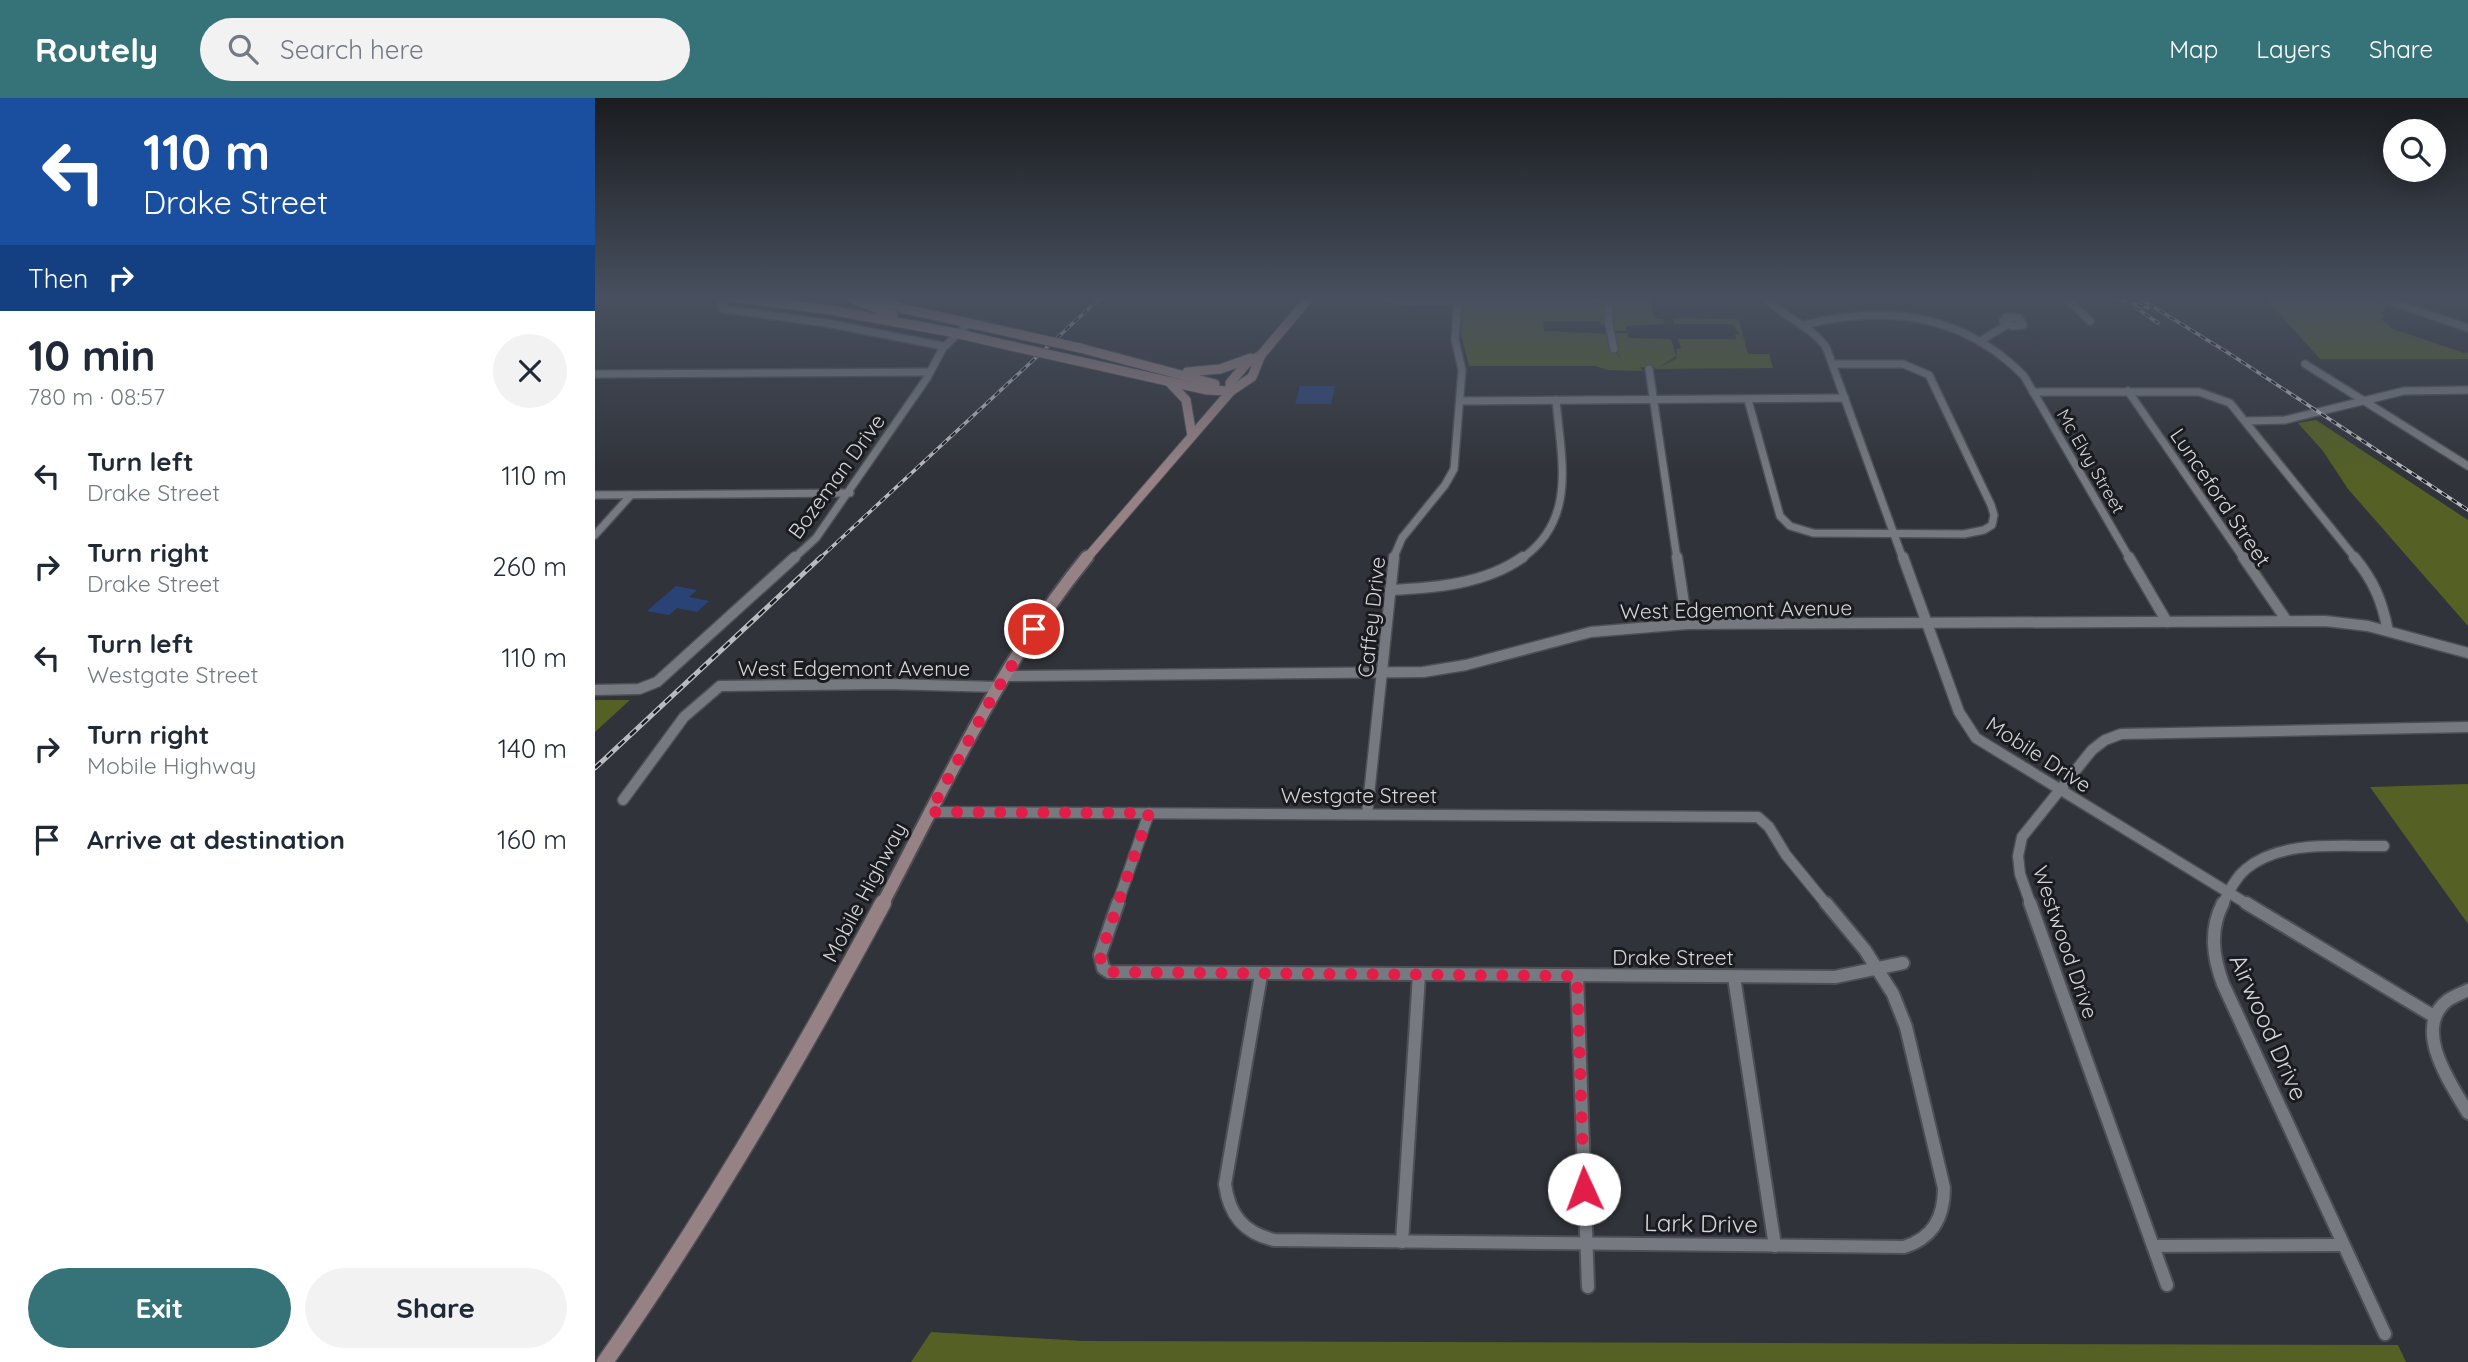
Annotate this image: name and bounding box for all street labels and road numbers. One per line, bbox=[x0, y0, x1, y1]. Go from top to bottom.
street label: Mc Elvy Street bbox=[2052, 405, 2130, 517]
street label: Bozeman Drive bbox=[782, 408, 890, 544]
street label: Lunceford Street bbox=[2165, 423, 2277, 571]
street label: Caffey Drive bbox=[1352, 555, 1390, 679]
street label: West Edgemont Avenue bbox=[1620, 594, 1852, 624]
street label: West Edgemont Avenue bbox=[738, 655, 970, 681]
street label: Mobile Drive bbox=[1982, 710, 2096, 798]
street label: Westgate Street bbox=[1281, 782, 1437, 808]
street label: Mobile Highway bbox=[816, 818, 912, 966]
street label: Westwood Drive bbox=[2028, 862, 2104, 1022]
street label: Drake Street bbox=[1612, 944, 1734, 970]
street label: Airwood Drive bbox=[2223, 949, 2315, 1105]
street label: Lark Drive bbox=[1644, 1207, 1758, 1239]

